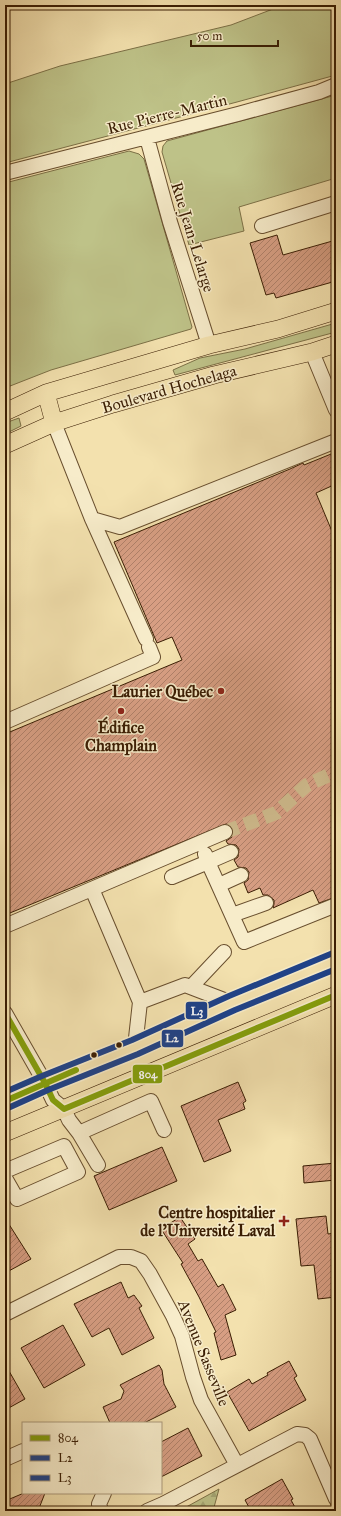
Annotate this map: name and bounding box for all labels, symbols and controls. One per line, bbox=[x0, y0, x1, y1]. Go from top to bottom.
scale bar bbox=[191, 22, 278, 48]
text: 50 m bbox=[197, 29, 222, 43]
street label: Rue Pierre-Martin bbox=[105, 90, 229, 138]
street label: Rue Jean-Lelarge bbox=[166, 180, 219, 295]
street label: Boulevard Hochelaga bbox=[99, 361, 239, 418]
place label: Laurier Québec bbox=[112, 682, 213, 702]
marker: Laurier Québec bbox=[216, 686, 226, 696]
marker: Édifice Champlain bbox=[116, 706, 126, 716]
place label: Édifice Champlain bbox=[85, 716, 157, 756]
line badge: L3 bbox=[185, 1001, 208, 1020]
text: L3 bbox=[191, 1005, 203, 1019]
line badge: L2 bbox=[161, 1029, 184, 1048]
text: L2 bbox=[165, 1032, 179, 1045]
unlabelled marker bbox=[114, 1040, 124, 1050]
unlabelled marker bbox=[89, 1050, 99, 1060]
line badge: 804 bbox=[132, 1064, 163, 1084]
text: 804 bbox=[139, 1068, 158, 1082]
place label: Centre hospitalier de l'Université Laval bbox=[140, 1203, 276, 1240]
marker: Centre hospitalier de l'Université Laval bbox=[278, 1215, 290, 1227]
street label: Avenue Sasseville bbox=[174, 1296, 234, 1409]
legend bbox=[22, 1422, 162, 1494]
text: 804 bbox=[58, 1431, 78, 1445]
text: L2 bbox=[58, 1451, 73, 1465]
text: L3 bbox=[58, 1471, 72, 1485]

